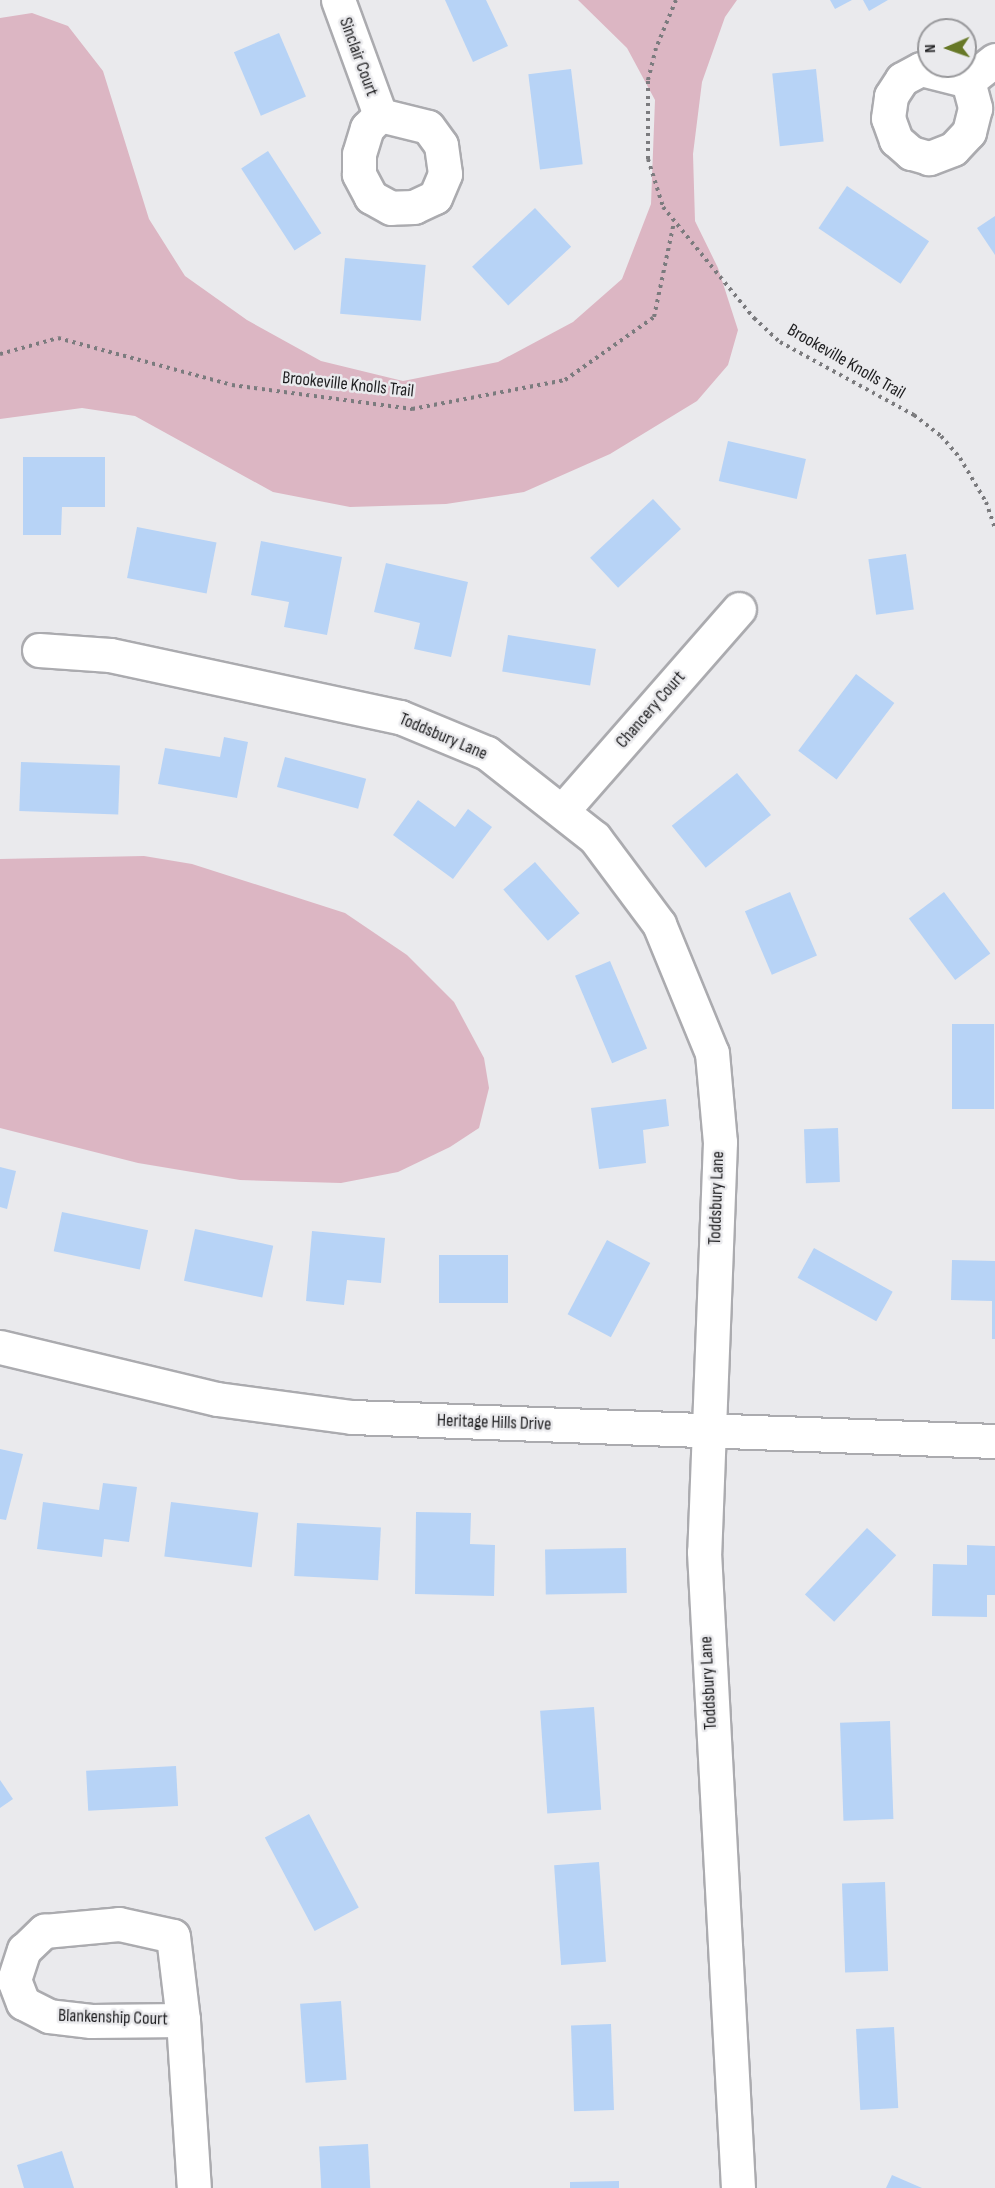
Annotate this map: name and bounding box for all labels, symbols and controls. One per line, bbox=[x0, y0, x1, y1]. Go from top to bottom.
street label: Sinclair Court bbox=[334, 15, 382, 99]
north arrow bbox=[917, 18, 977, 78]
text: N bbox=[921, 44, 940, 53]
street label: Brookeville Knolls Trail bbox=[783, 320, 909, 404]
street label: Brookeville Knolls Trail bbox=[281, 367, 415, 403]
street label: Chancery Court bbox=[612, 667, 690, 753]
street label: Toddsbury Lane bbox=[396, 709, 490, 765]
street label: Toddsbury Lane bbox=[705, 1151, 729, 1245]
street label: Heritage Hills Drive bbox=[436, 1410, 552, 1436]
street label: Toddsbury Lane bbox=[696, 1636, 722, 1730]
street label: Blankenship Court bbox=[58, 2005, 168, 2031]

